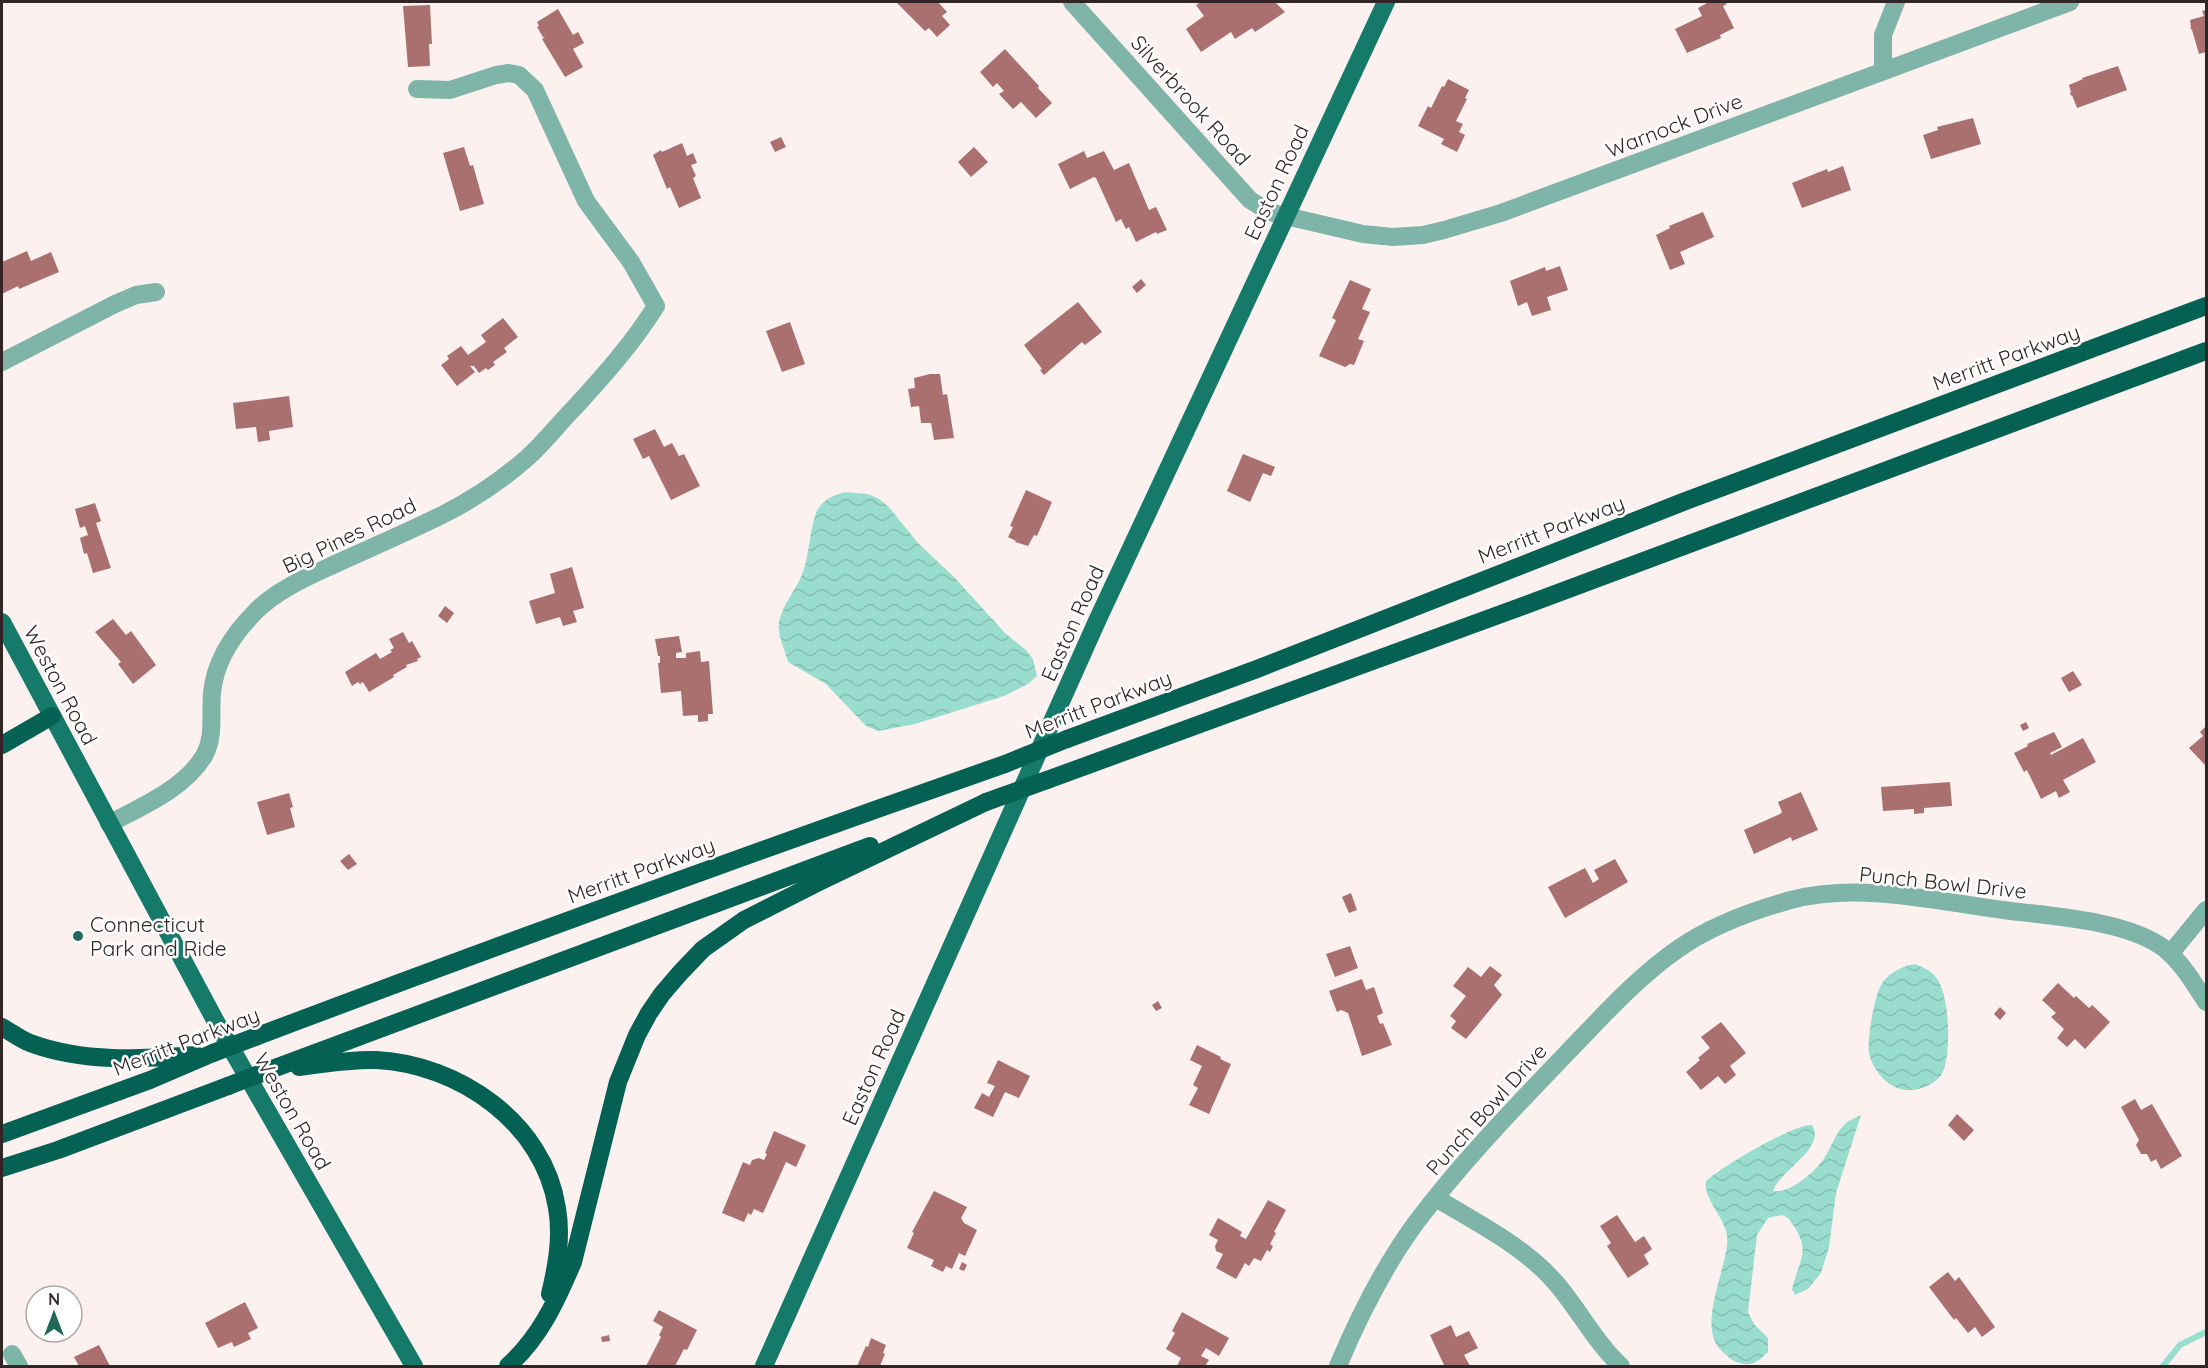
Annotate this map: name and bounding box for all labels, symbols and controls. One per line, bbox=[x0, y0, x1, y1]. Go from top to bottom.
street label: Silverbrook Road bbox=[1126, 29, 1256, 171]
street label: Warnock Drive bbox=[1602, 87, 1746, 163]
street label: Easton Road bbox=[1238, 120, 1314, 244]
street label: Merritt Parkway bbox=[1929, 318, 2083, 396]
street label: Merritt Parkway bbox=[1474, 489, 1628, 569]
street label: Big Pines Road bbox=[278, 491, 420, 579]
street label: Easton Road bbox=[1035, 561, 1109, 685]
street label: Weston Road bbox=[19, 621, 103, 749]
street label: Merritt Parkway bbox=[1021, 664, 1175, 744]
street label: Merritt Parkway bbox=[564, 831, 718, 909]
street label: Punch Bowl Drive bbox=[1858, 860, 2028, 904]
place label: Connecticut Park and Ride bbox=[90, 911, 227, 961]
marker: Connecticut Park and Ride bbox=[71, 929, 85, 943]
street label: Merritt Parkway bbox=[109, 1001, 263, 1081]
street label: Easton Road bbox=[836, 1005, 910, 1129]
street label: Punch Bowl Drive bbox=[1420, 1038, 1552, 1180]
street label: Weston Road bbox=[249, 1048, 337, 1174]
north arrow bbox=[24, 1284, 84, 1344]
text: N bbox=[48, 1289, 60, 1309]

